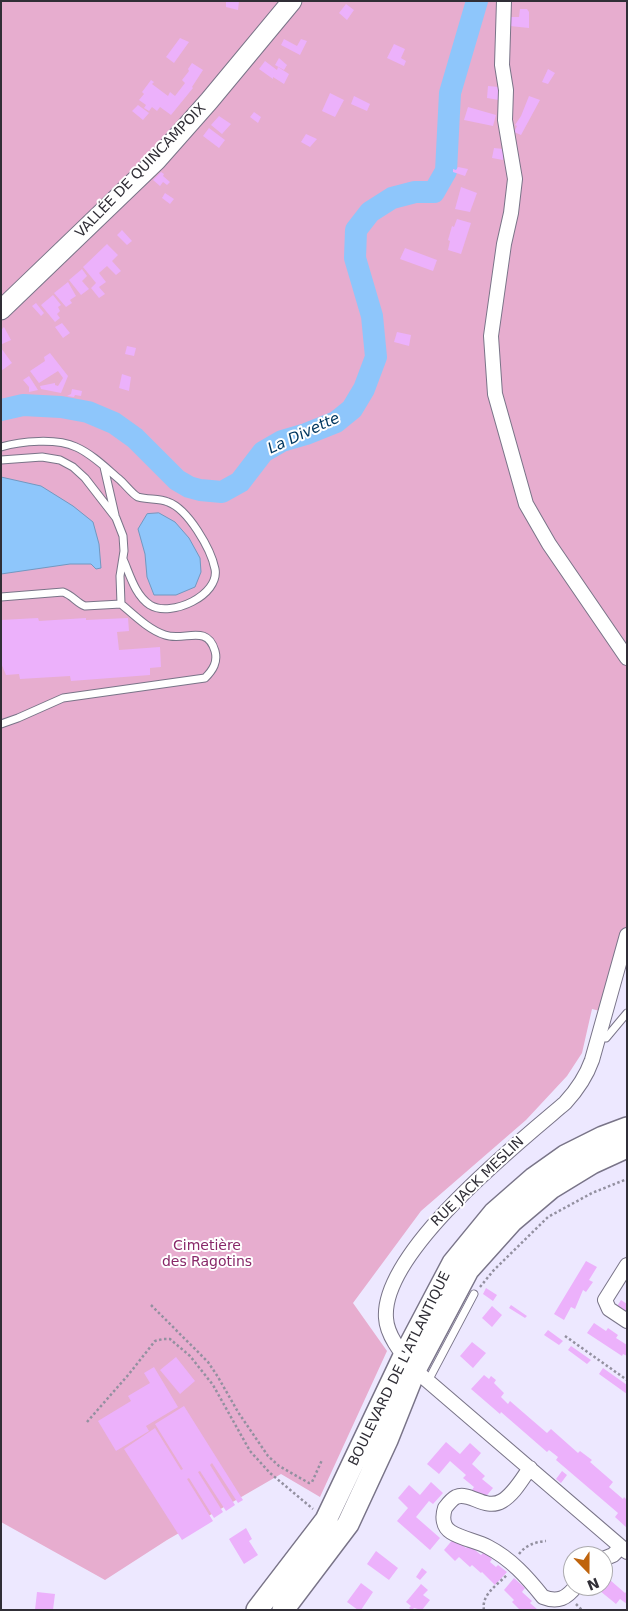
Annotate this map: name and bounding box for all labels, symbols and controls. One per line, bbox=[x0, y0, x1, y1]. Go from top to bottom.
street label: VALLÉE DE QUINCAMPOIX bbox=[72, 100, 210, 242]
water label: La Divette bbox=[265, 410, 343, 458]
street label: RUE JACK MESLIN bbox=[428, 1134, 528, 1230]
park label: Cimetière des Ragotins bbox=[162, 1238, 252, 1270]
street label: BOULEVARD DE L'ATLANTIQUE bbox=[345, 1269, 455, 1469]
north arrow bbox=[563, 1546, 613, 1596]
text: N bbox=[585, 1574, 602, 1594]

